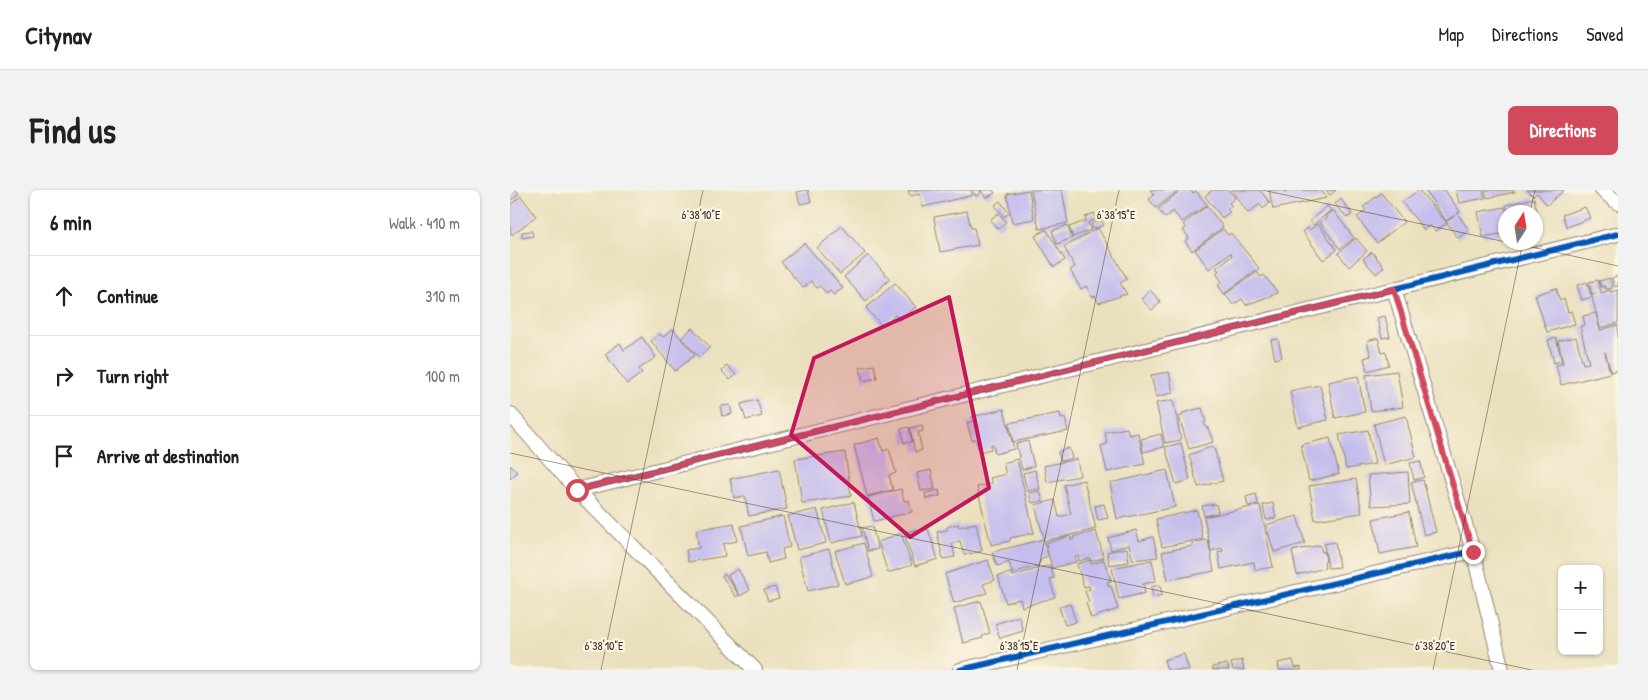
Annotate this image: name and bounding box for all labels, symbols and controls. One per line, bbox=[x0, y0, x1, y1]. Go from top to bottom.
text: Citynav bbox=[25, 19, 92, 51]
text: Map bbox=[1439, 22, 1464, 47]
text: Directions bbox=[1492, 22, 1558, 47]
text: Saved bbox=[1586, 22, 1623, 47]
button: Directions bbox=[1508, 106, 1618, 155]
text: Find us bbox=[30, 107, 116, 154]
north arrow bbox=[1498, 205, 1543, 250]
text: 6°38'10"E bbox=[682, 206, 721, 223]
text: 6°38'15"E bbox=[1097, 206, 1136, 223]
text: 6 min bbox=[50, 208, 92, 237]
text: Walk · 410 m bbox=[389, 212, 460, 234]
icon: ahead bbox=[50, 282, 78, 310]
text: Continue bbox=[97, 283, 158, 309]
text: 310 m bbox=[425, 285, 460, 307]
icon: right bbox=[50, 362, 78, 390]
text: Turn right bbox=[97, 363, 168, 389]
text: 100 m bbox=[425, 365, 460, 387]
icon: arrive bbox=[50, 442, 78, 470]
text: Arrive at destination bbox=[97, 443, 239, 469]
route start bbox=[566, 479, 589, 502]
route end bbox=[1462, 541, 1485, 564]
map controls bbox=[1558, 565, 1603, 655]
button: + bbox=[1558, 565, 1603, 610]
button: − bbox=[1558, 610, 1603, 655]
text: 6°38'10"E bbox=[585, 637, 624, 654]
text: 6°38'15"E bbox=[1000, 637, 1039, 654]
text: 6°38'20"E bbox=[1415, 637, 1456, 654]

